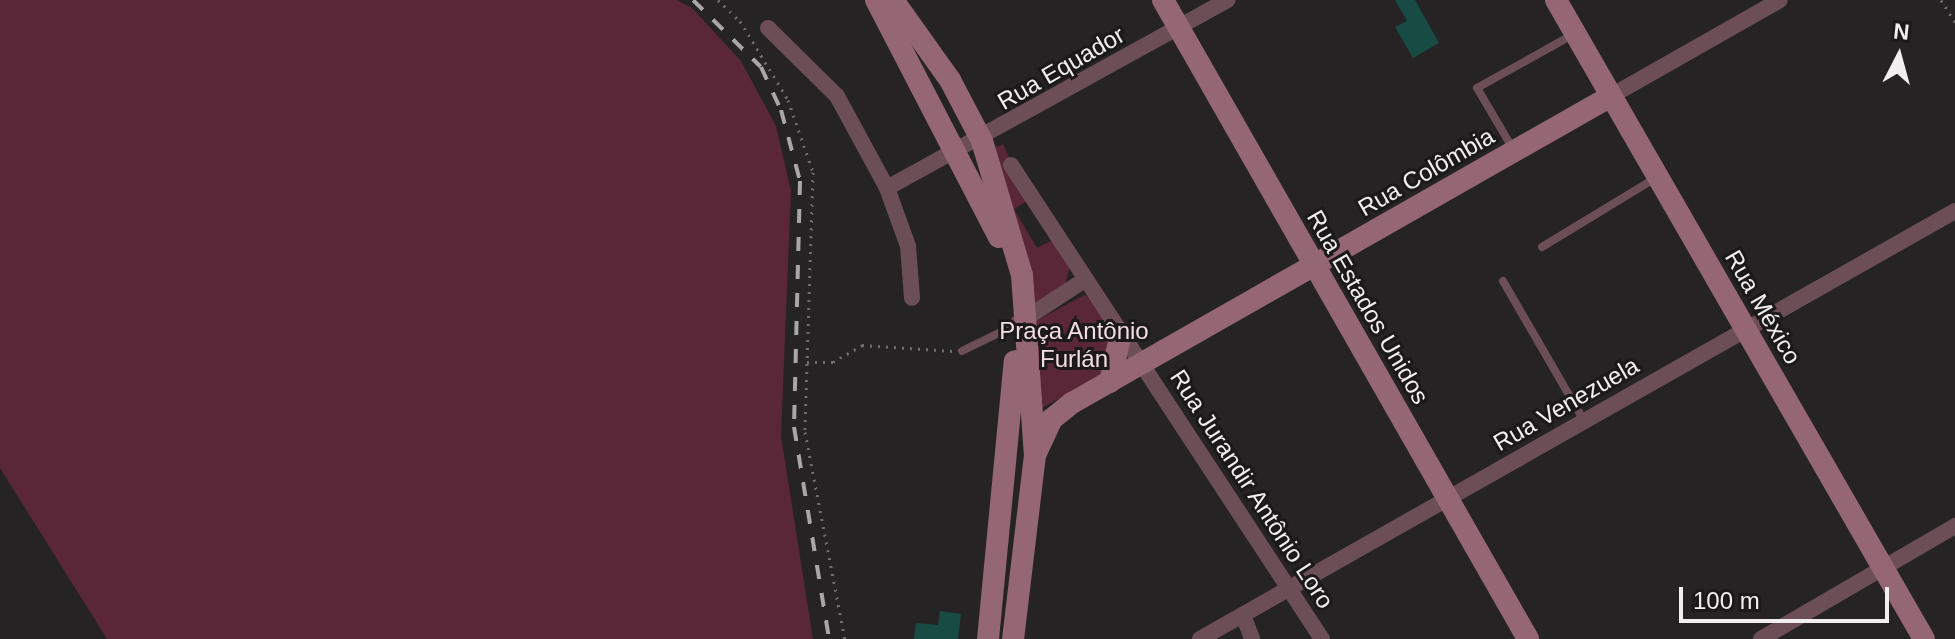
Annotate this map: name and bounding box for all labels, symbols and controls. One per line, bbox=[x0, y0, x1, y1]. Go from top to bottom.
north arrow bbox=[1859, 16, 1939, 96]
text: N bbox=[1892, 18, 1911, 45]
street label: Rua Equador bbox=[993, 20, 1129, 116]
street label: Rua Colômbia bbox=[1353, 122, 1499, 222]
street label: Rua Estados Unidos bbox=[1301, 205, 1435, 409]
street label: Rua México bbox=[1719, 245, 1807, 369]
park label: Praça Antônio Furlán bbox=[999, 317, 1149, 373]
street label: Rua Venezuela bbox=[1488, 351, 1644, 457]
street label: Rua Jurandir Antônio Loro bbox=[1164, 364, 1340, 614]
scale bar bbox=[1683, 571, 1893, 621]
text: 100 m bbox=[1693, 587, 1760, 614]

